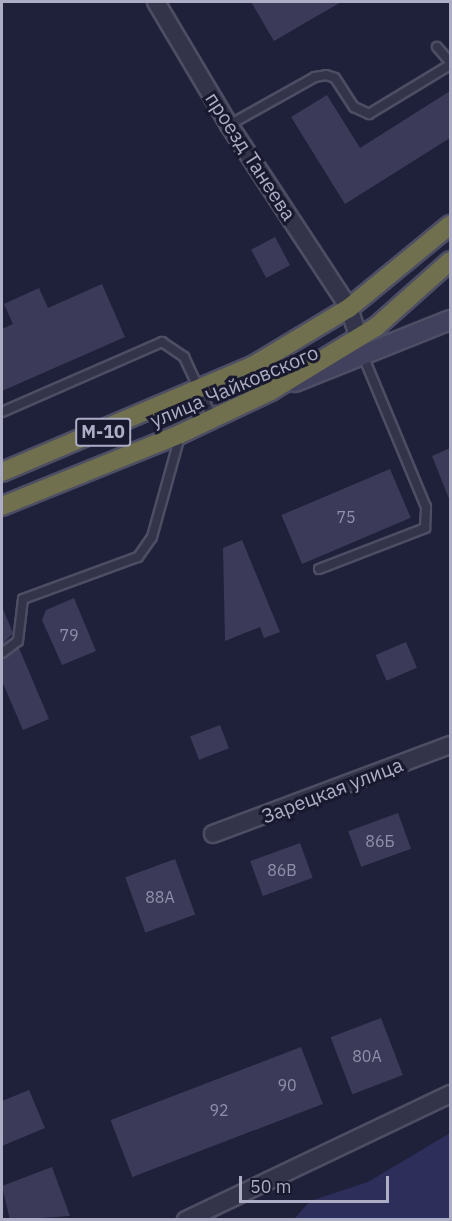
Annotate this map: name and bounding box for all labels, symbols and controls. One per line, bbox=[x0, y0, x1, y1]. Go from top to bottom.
street label: проезд Танеева bbox=[201, 87, 301, 225]
street label: улица Чайковского bbox=[146, 340, 322, 432]
road number: М-10 bbox=[74, 417, 132, 447]
house number: 75 bbox=[336, 507, 356, 527]
house number: 79 bbox=[59, 625, 79, 645]
street label: Зарецкая улица bbox=[258, 752, 406, 828]
house number: 86Б bbox=[365, 831, 395, 851]
house number: 86В bbox=[267, 860, 297, 880]
house number: 88А bbox=[145, 887, 175, 907]
house number: 80А bbox=[352, 1046, 382, 1066]
house number: 90 bbox=[277, 1075, 297, 1095]
house number: 92 bbox=[209, 1100, 229, 1120]
scale bar bbox=[242, 1164, 392, 1202]
text: 50 m bbox=[250, 1175, 292, 1198]

